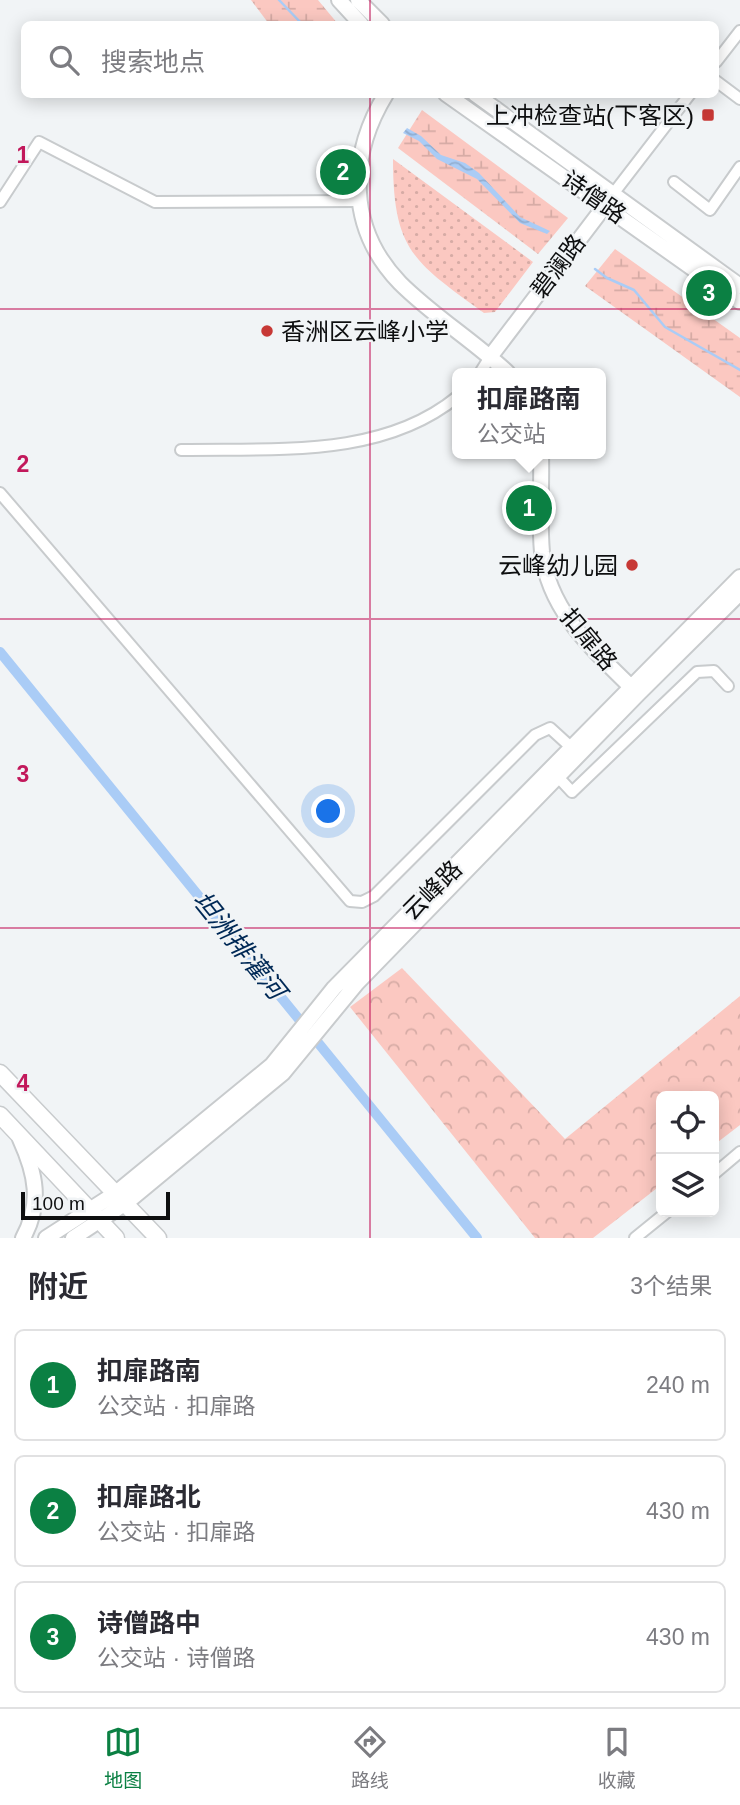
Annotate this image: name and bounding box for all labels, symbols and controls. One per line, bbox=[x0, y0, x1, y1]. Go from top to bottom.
search box bbox=[21, 21, 719, 98]
icon: search bbox=[45, 41, 83, 79]
text: 搜索地点 bbox=[101, 47, 205, 77]
place label: 上冲检查站(下客区) bbox=[486, 102, 694, 129]
marker: 上冲检查站(下客区) bbox=[700, 107, 716, 123]
text: 1 bbox=[17, 142, 30, 168]
pin: 2 bbox=[320, 146, 366, 198]
street label: 诗僧路 bbox=[557, 165, 631, 229]
street label: 碧澜路 bbox=[526, 229, 590, 303]
pin: 3 bbox=[686, 267, 732, 319]
place label: 香洲区云峰小学 bbox=[281, 318, 449, 345]
marker: 香洲区云峰小学 bbox=[259, 323, 275, 339]
popup bbox=[452, 368, 606, 459]
text: 扣扉路南 bbox=[477, 384, 581, 414]
text: 公交站 bbox=[477, 421, 546, 447]
text: 2 bbox=[17, 451, 29, 477]
pin: 1 bbox=[506, 482, 552, 534]
place label: 云峰幼儿园 bbox=[498, 552, 618, 579]
marker: 云峰幼儿园 bbox=[624, 557, 640, 573]
street label: 扣扉路 bbox=[556, 603, 622, 675]
text: 3 bbox=[17, 761, 29, 787]
your location bbox=[311, 794, 345, 828]
street label: 云峰路 bbox=[397, 855, 467, 925]
water label: 坦洲排灌河 bbox=[186, 885, 295, 1009]
text: 4 bbox=[17, 1070, 30, 1096]
map controls bbox=[656, 1091, 719, 1217]
button: locate bbox=[656, 1091, 719, 1154]
button: layers bbox=[656, 1154, 719, 1217]
scale bar bbox=[21, 1189, 170, 1221]
text: 100 m bbox=[32, 1193, 85, 1214]
text: 附近 bbox=[28, 1270, 88, 1303]
text: 3个结果 bbox=[630, 1273, 712, 1299]
text: 扣扉路南 bbox=[97, 1356, 201, 1386]
text: 1 bbox=[47, 1372, 59, 1398]
text: 240 m bbox=[646, 1372, 710, 1398]
text: 公交站 · 扣扉路 bbox=[97, 1393, 255, 1419]
text: 扣扉路北 bbox=[97, 1482, 201, 1512]
text: 2 bbox=[47, 1498, 59, 1524]
text: 430 m bbox=[646, 1498, 710, 1524]
text: 公交站 · 扣扉路 bbox=[97, 1519, 255, 1545]
text: 诗僧路中 bbox=[97, 1608, 201, 1638]
text: 3 bbox=[47, 1624, 59, 1650]
text: 430 m bbox=[646, 1624, 710, 1650]
text: 公交站 · 诗僧路 bbox=[97, 1645, 255, 1671]
tab: 地图 bbox=[104, 1723, 142, 1792]
tab: 路线 bbox=[351, 1723, 389, 1792]
tab: 收藏 bbox=[598, 1723, 636, 1792]

